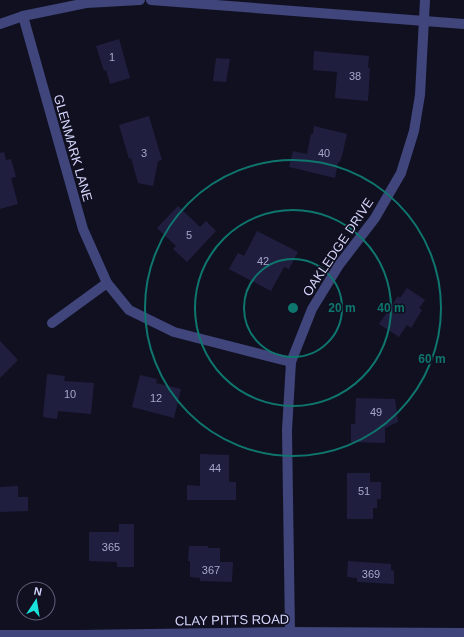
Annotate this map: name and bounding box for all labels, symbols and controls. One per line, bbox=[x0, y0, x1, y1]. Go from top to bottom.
house number: 1 bbox=[109, 51, 115, 63]
house number: 38 bbox=[349, 70, 361, 82]
street label: GLENMARK LANE bbox=[51, 93, 96, 204]
house number: 3 bbox=[141, 147, 147, 159]
house number: 40 bbox=[318, 147, 330, 159]
street label: OAKLEDGE DRIVE bbox=[300, 195, 377, 299]
house number: 5 bbox=[186, 229, 192, 241]
house number: 42 bbox=[257, 255, 269, 267]
centre of rings bbox=[286, 301, 300, 315]
text: 20 m bbox=[328, 301, 356, 315]
text: 40 m bbox=[377, 301, 405, 315]
text: 60 m bbox=[418, 352, 446, 366]
house number: 10 bbox=[64, 388, 76, 400]
house number: 12 bbox=[150, 392, 162, 404]
house number: 49 bbox=[370, 406, 382, 418]
house number: 44 bbox=[209, 462, 221, 474]
house number: 51 bbox=[358, 485, 370, 497]
house number: 365 bbox=[102, 541, 120, 553]
house number: 367 bbox=[202, 564, 220, 576]
house number: 369 bbox=[362, 568, 380, 580]
north arrow bbox=[16, 581, 56, 621]
text: N bbox=[33, 585, 43, 598]
street label: CLAY PITTS ROAD bbox=[175, 612, 289, 628]

